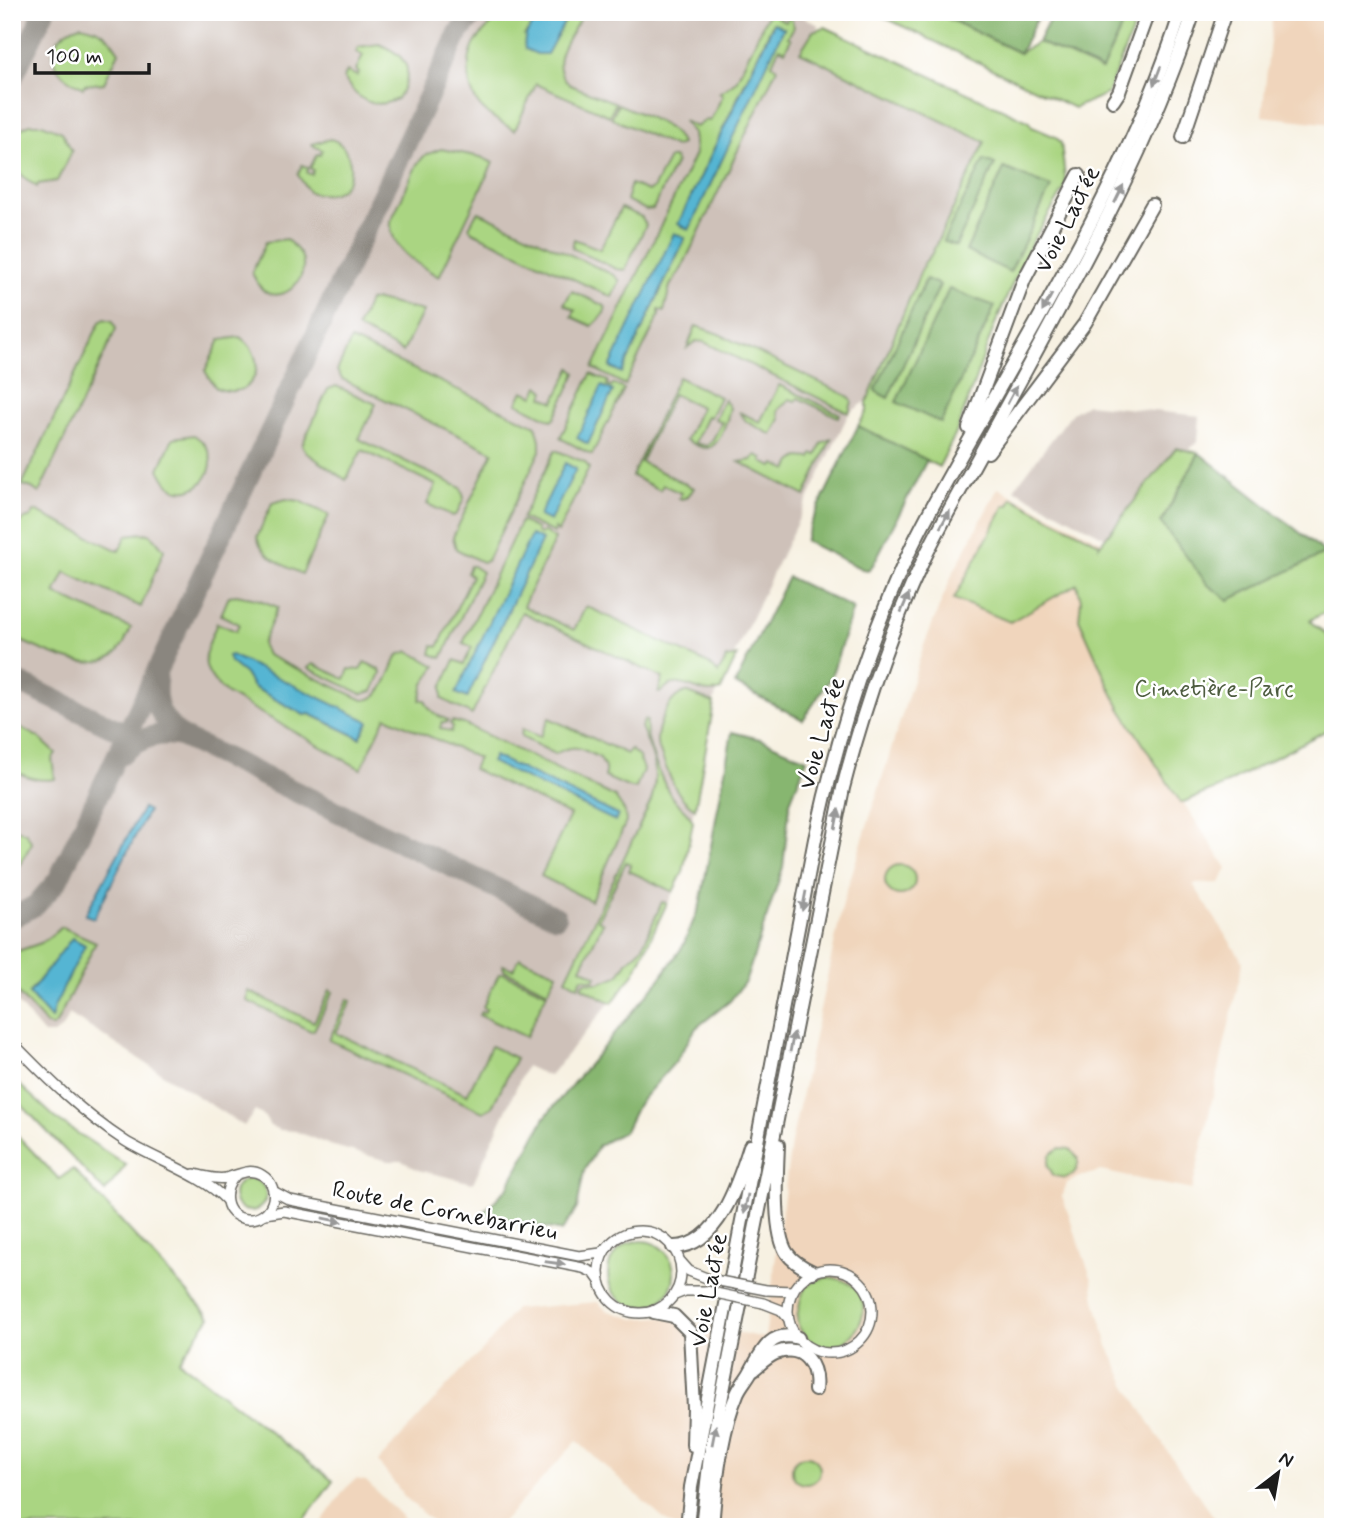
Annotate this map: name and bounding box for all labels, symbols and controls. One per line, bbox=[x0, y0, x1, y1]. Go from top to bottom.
scale bar bbox=[35, 32, 149, 76]
text: 100 m bbox=[46, 43, 102, 71]
one-way arrow bbox=[1152, 66, 1163, 87]
street label: Voie Lactée bbox=[1028, 161, 1109, 278]
one-way arrow bbox=[1113, 184, 1124, 204]
one-way arrow bbox=[1041, 293, 1053, 312]
one-way arrow bbox=[1006, 385, 1018, 405]
one-way arrow bbox=[939, 509, 951, 529]
one-way arrow bbox=[899, 592, 910, 613]
street label: Voie Lactée bbox=[792, 673, 853, 793]
park label: Cimetière-Parc bbox=[1134, 674, 1294, 705]
one-way arrow bbox=[832, 808, 843, 830]
one-way arrow bbox=[798, 890, 809, 912]
one-way arrow bbox=[787, 1031, 798, 1053]
street label: Route de Cornebarrieu bbox=[329, 1174, 560, 1249]
one-way arrow bbox=[740, 1193, 751, 1215]
one-way arrow bbox=[321, 1215, 343, 1226]
street label: Voie Lactée bbox=[683, 1230, 736, 1350]
one-way arrow bbox=[544, 1258, 566, 1269]
one-way arrow bbox=[709, 1424, 720, 1446]
north arrow bbox=[1244, 1438, 1314, 1508]
text: N bbox=[1274, 1446, 1298, 1474]

